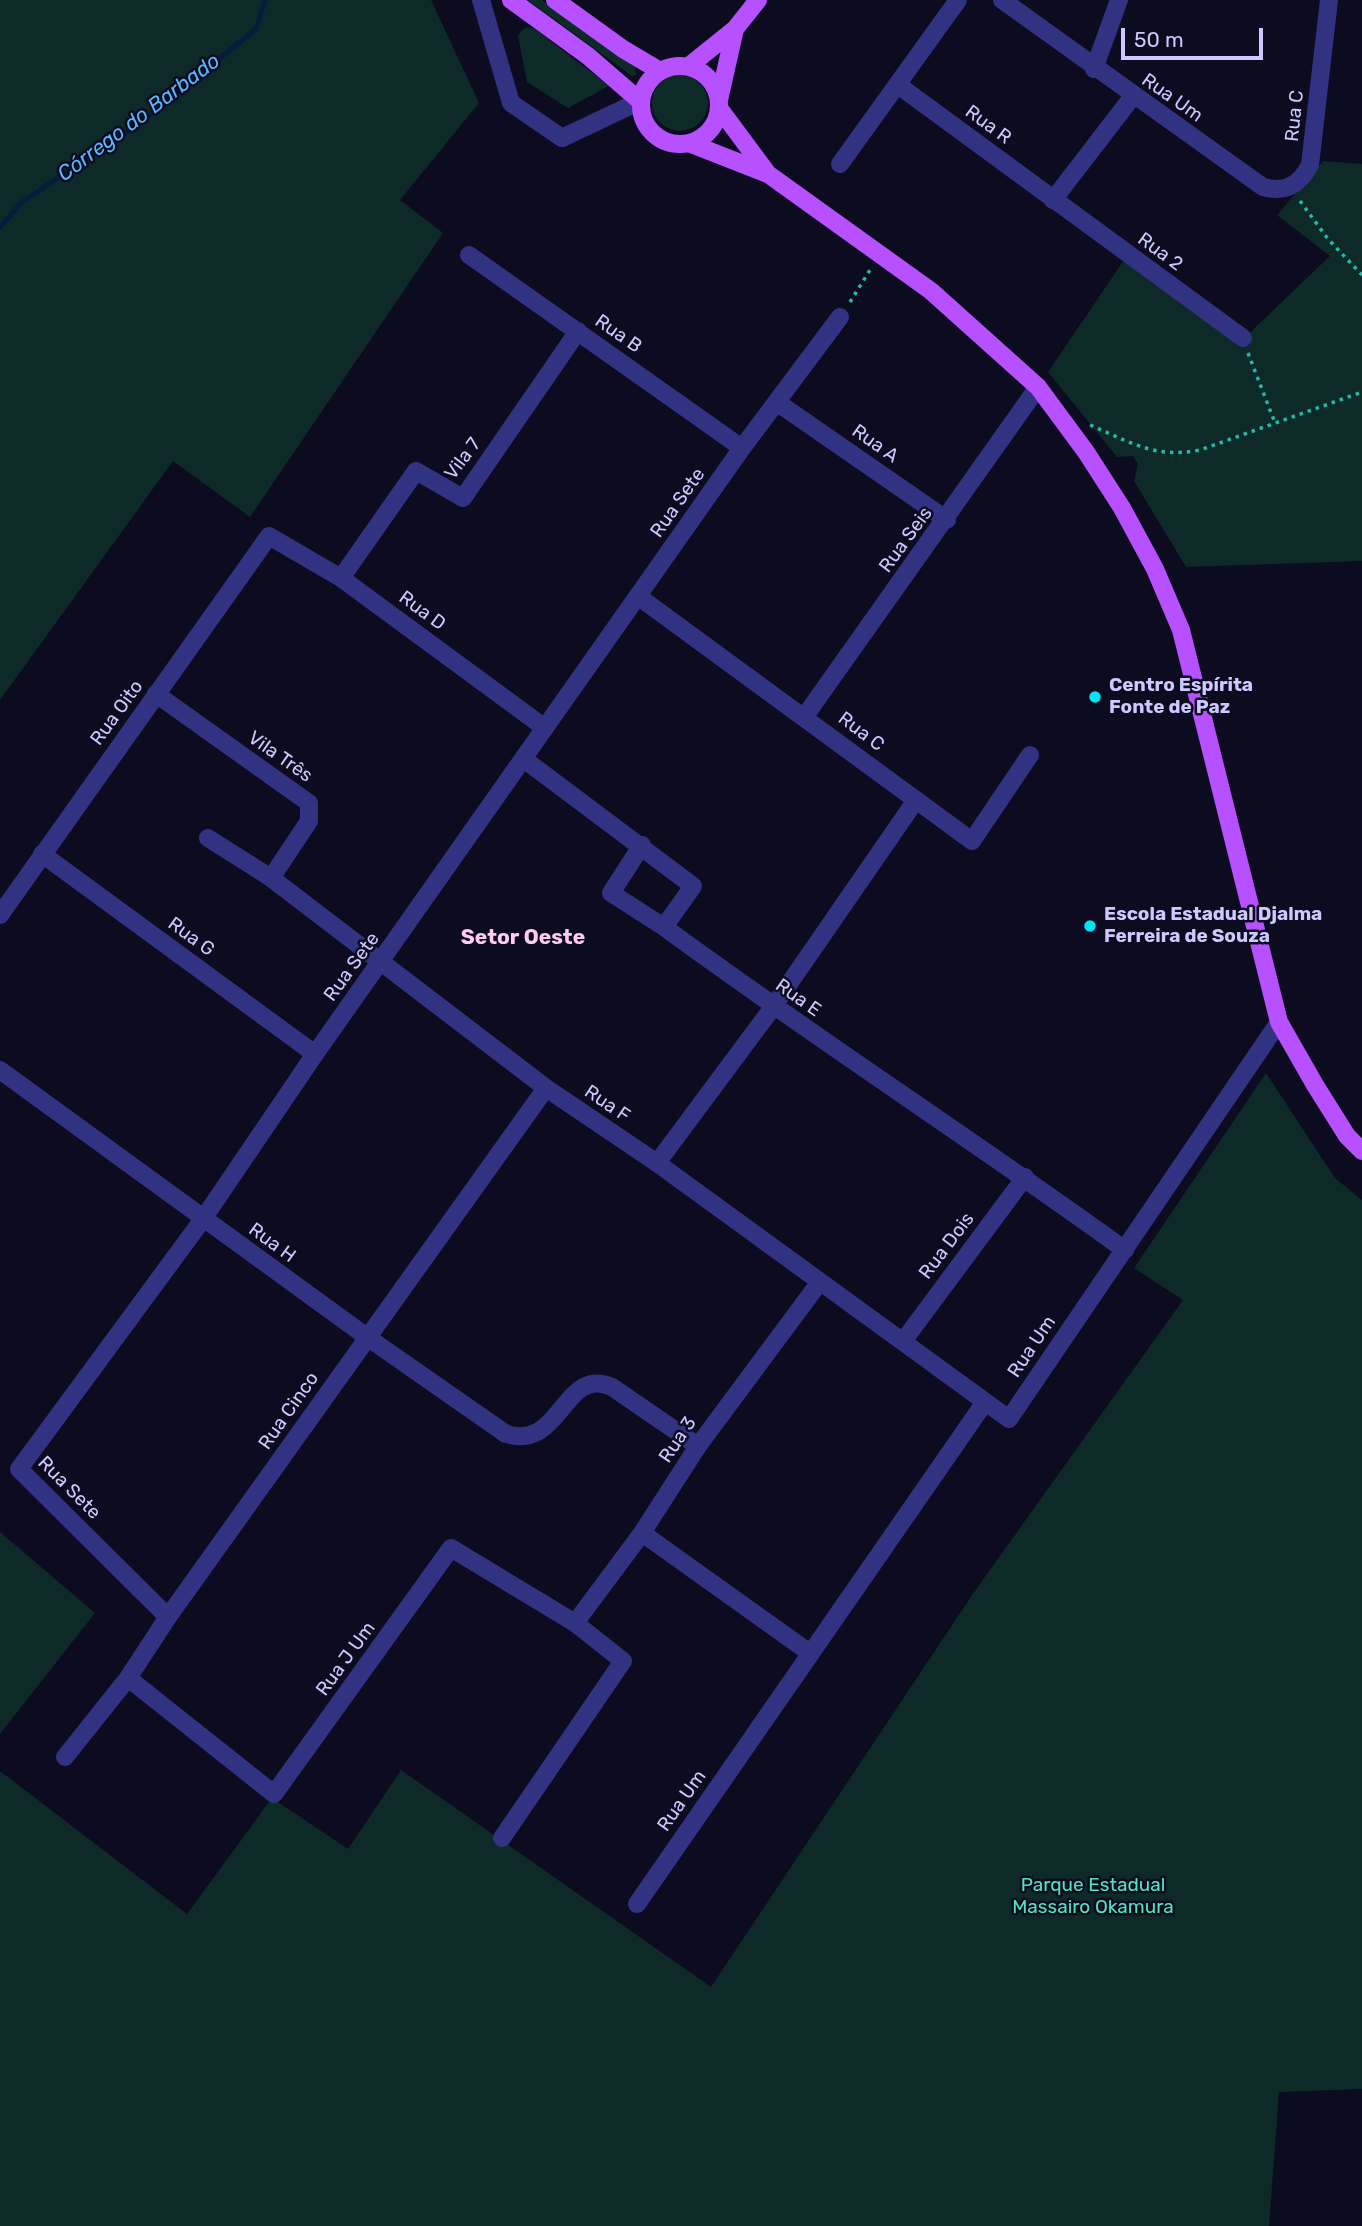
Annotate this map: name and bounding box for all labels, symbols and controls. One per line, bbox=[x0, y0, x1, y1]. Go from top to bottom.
scale bar bbox=[1124, 14, 1266, 58]
text: 50 m bbox=[1134, 27, 1184, 52]
water label: Córrego do Barbado bbox=[53, 49, 225, 187]
street label: Rua Um bbox=[1137, 69, 1207, 127]
street label: Rua C bbox=[1281, 89, 1309, 143]
street label: Rua R bbox=[960, 101, 1016, 149]
street label: Rua 2 bbox=[1133, 228, 1187, 276]
street label: Rua B bbox=[590, 310, 646, 358]
street label: Rua A bbox=[847, 420, 903, 468]
street label: Vila 7 bbox=[440, 434, 486, 484]
street label: Rua Sete bbox=[646, 464, 710, 542]
street label: Rua Seis bbox=[875, 503, 937, 577]
street label: Rua D bbox=[394, 586, 450, 636]
place label: Centro Espírita Fonte de Paz bbox=[1109, 675, 1253, 719]
street label: Rua Oito bbox=[86, 676, 148, 750]
marker: Centro Espírita Fonte de Paz bbox=[1087, 689, 1103, 705]
street label: Rua C bbox=[834, 707, 888, 757]
street label: Vila Três bbox=[243, 727, 317, 787]
place label: Escola Estadual Djalma Ferreira de Souza bbox=[1104, 904, 1322, 948]
street label: Rua G bbox=[163, 913, 219, 961]
marker: Escola Estadual Djalma Ferreira de Souza bbox=[1082, 918, 1098, 934]
district label: Setor Oeste bbox=[461, 925, 585, 951]
street label: Rua Sete bbox=[319, 928, 385, 1006]
street label: Rua E bbox=[771, 974, 825, 1022]
street label: Rua F bbox=[580, 1081, 634, 1127]
street label: Rua Dois bbox=[915, 1208, 979, 1284]
street label: Rua H bbox=[244, 1218, 300, 1268]
street label: Rua Um bbox=[1003, 1312, 1061, 1382]
street label: Rua Cinco bbox=[254, 1368, 324, 1454]
street label: Rua 3 bbox=[654, 1413, 702, 1467]
street label: Rua Sete bbox=[33, 1452, 105, 1524]
street label: Rua J Um bbox=[312, 1618, 380, 1700]
street label: Rua Um bbox=[653, 1766, 711, 1836]
park label: Parque Estadual Massairo Okamura bbox=[1012, 1875, 1174, 1919]

